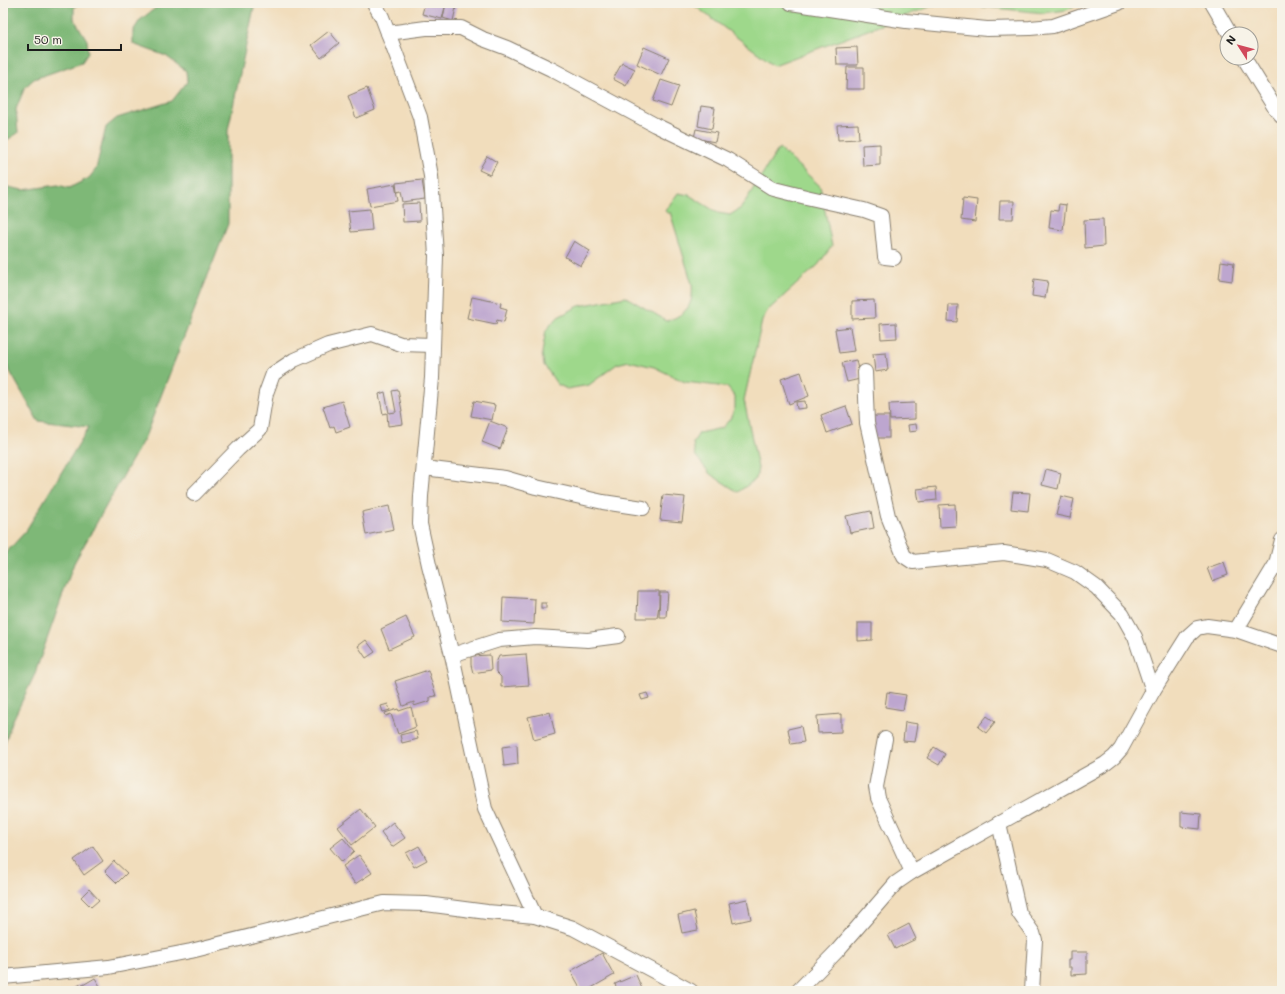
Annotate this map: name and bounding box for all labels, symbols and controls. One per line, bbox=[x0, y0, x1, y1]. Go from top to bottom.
scale bar bbox=[28, 26, 121, 52]
north arrow bbox=[1219, 26, 1259, 66]
text: 50 m bbox=[34, 31, 62, 47]
text: N bbox=[1222, 32, 1239, 48]

